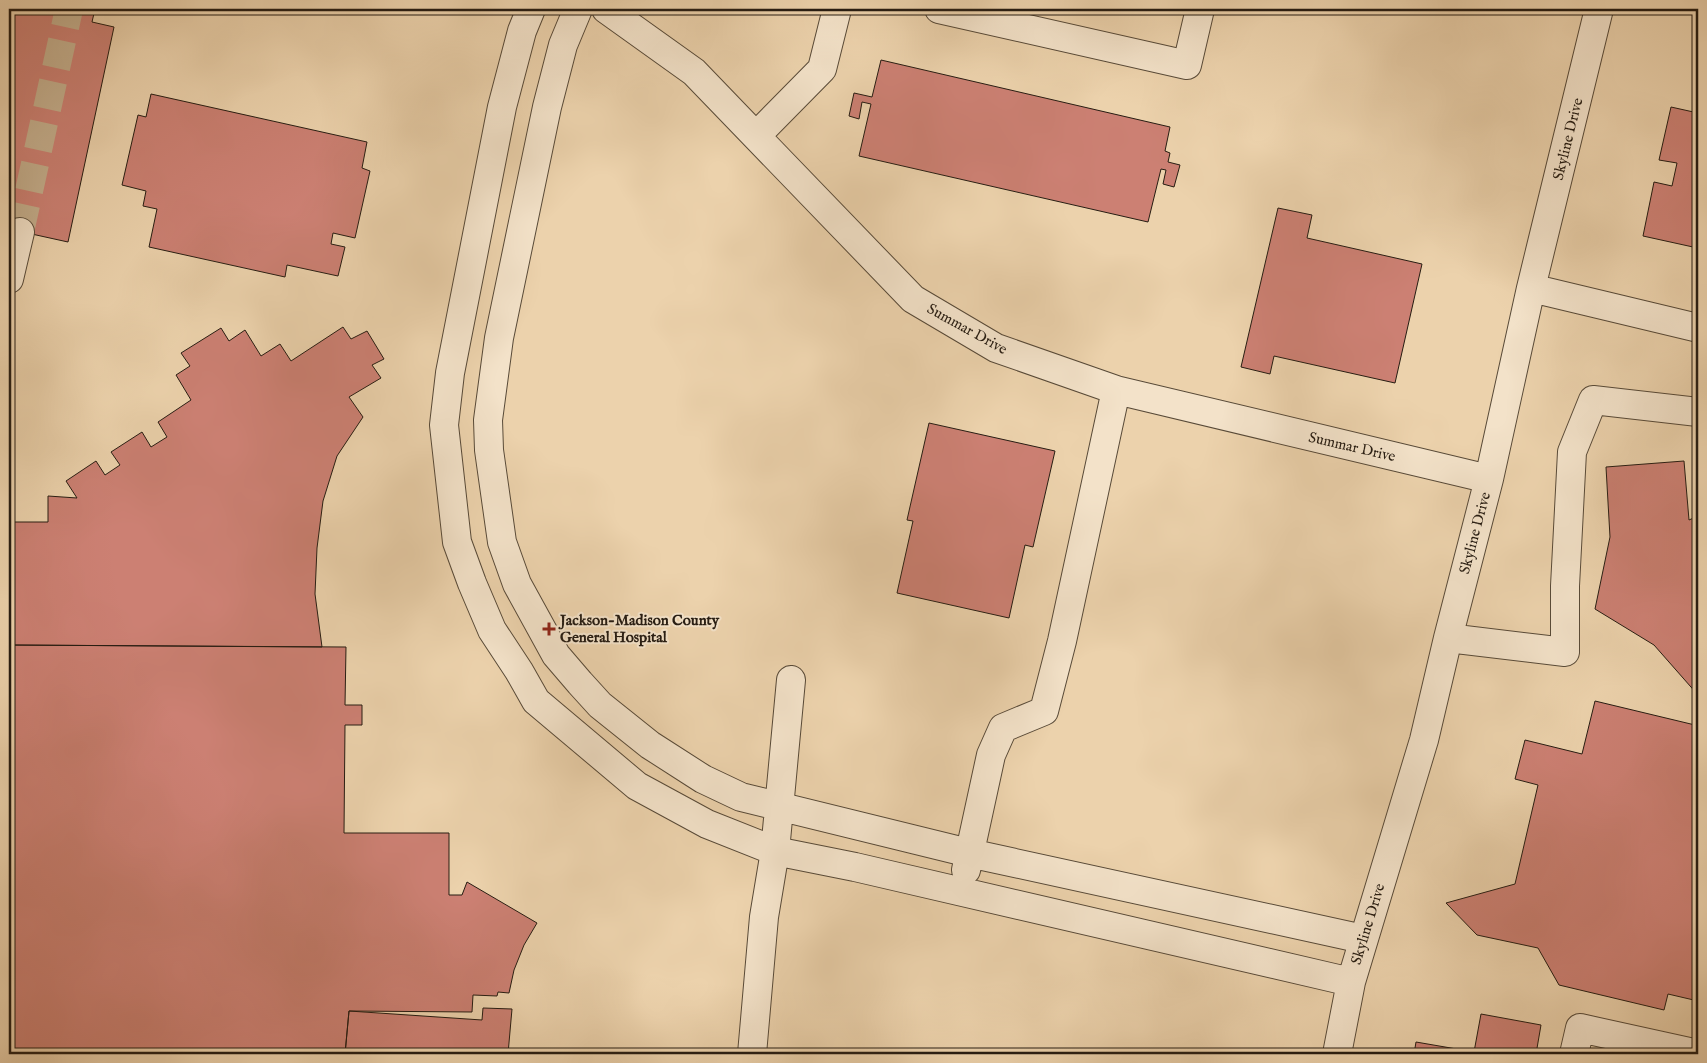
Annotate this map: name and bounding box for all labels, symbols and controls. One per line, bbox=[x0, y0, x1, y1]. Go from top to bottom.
street label: Skyline Drive bbox=[1549, 96, 1587, 182]
street label: Summar Drive bbox=[924, 299, 1011, 359]
street label: Summar Drive bbox=[1307, 428, 1398, 466]
street label: Skyline Drive bbox=[1455, 490, 1495, 576]
place label: Jackson-Madison County General Hospital bbox=[558, 611, 720, 647]
marker: Jackson-Madison County General Hospital bbox=[542, 622, 556, 636]
street label: Skyline Drive bbox=[1347, 881, 1389, 967]

